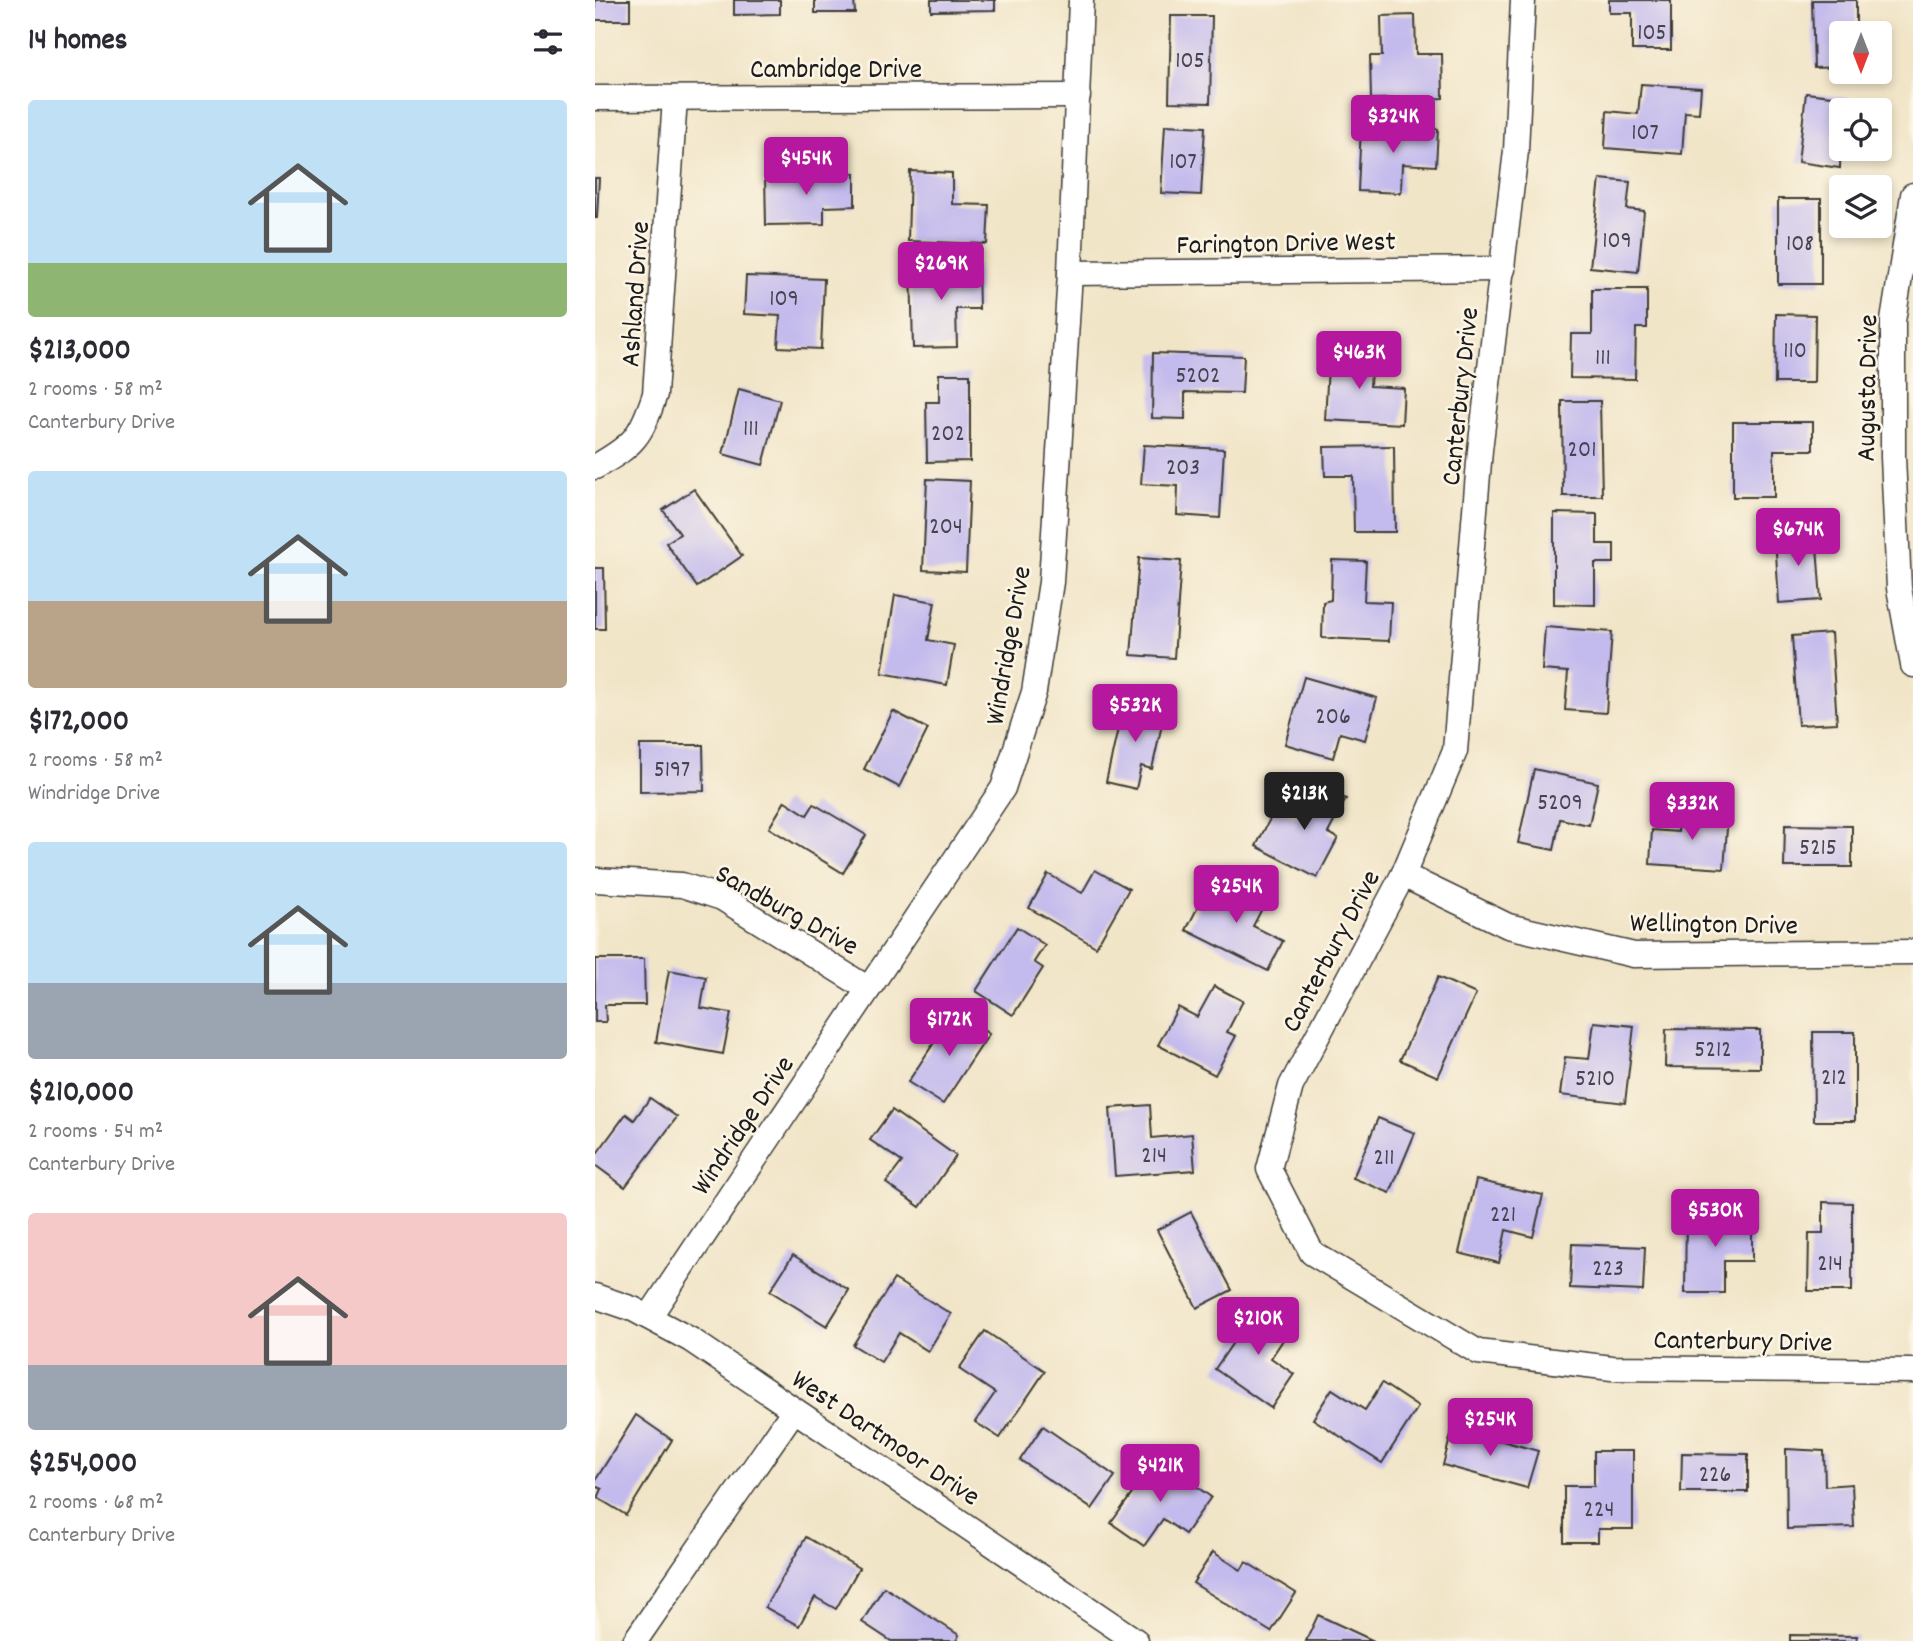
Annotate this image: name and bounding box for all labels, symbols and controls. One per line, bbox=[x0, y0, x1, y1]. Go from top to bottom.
house number: 105 bbox=[1637, 17, 1667, 51]
text: 14 homes bbox=[28, 21, 127, 64]
north arrow bbox=[1829, 21, 1892, 84]
map controls bbox=[1829, 21, 1892, 238]
icon: filters bbox=[529, 23, 567, 61]
house number: 105 bbox=[1175, 45, 1205, 79]
street label: Cambridge Drive bbox=[750, 52, 922, 92]
pin: $324K bbox=[1344, 96, 1442, 155]
button: locate bbox=[1829, 98, 1892, 161]
text: $324K bbox=[1367, 101, 1419, 134]
house number: 107 bbox=[1631, 117, 1659, 151]
pin: $454K bbox=[757, 138, 855, 197]
text: $454K bbox=[780, 143, 832, 176]
icon: home bbox=[235, 145, 361, 271]
house number: 107 bbox=[1169, 146, 1197, 180]
button: layers bbox=[1829, 175, 1892, 238]
street label: Ashland Drive bbox=[613, 220, 663, 369]
street label: Farington Drive West bbox=[1176, 224, 1396, 268]
house number: 109 bbox=[1602, 225, 1632, 259]
house number: 108 bbox=[1786, 228, 1814, 262]
pin: $269K bbox=[892, 243, 990, 302]
text: $269K bbox=[914, 248, 968, 281]
house number: 109 bbox=[769, 283, 799, 317]
street label: Canterbury Drive bbox=[1434, 305, 1492, 488]
street label: Augusta Drive bbox=[1849, 314, 1891, 462]
text: $213,000 bbox=[28, 331, 131, 374]
pin: $463K bbox=[1310, 332, 1408, 391]
house number: 110 bbox=[1783, 335, 1807, 369]
text: $463K bbox=[1332, 337, 1386, 370]
house number: 111 bbox=[1595, 342, 1611, 376]
house number: 5202 bbox=[1175, 360, 1221, 394]
text: 2 rooms · 58 m² bbox=[28, 374, 163, 407]
text: Canterbury Drive bbox=[28, 407, 175, 440]
house number: 111 bbox=[743, 413, 759, 447]
house number: 202 bbox=[931, 418, 965, 452]
house number: 201 bbox=[1568, 434, 1596, 468]
house number: 203 bbox=[1166, 452, 1200, 486]
pin: $674K bbox=[1749, 508, 1847, 568]
house number: 204 bbox=[929, 511, 963, 545]
text: $674K bbox=[1772, 514, 1824, 547]
icon: home bbox=[235, 516, 361, 642]
street label: Windridge Drive bbox=[977, 563, 1045, 729]
pin: $532K bbox=[1086, 684, 1184, 744]
text: $532K bbox=[1108, 690, 1162, 723]
house number: 206 bbox=[1315, 701, 1351, 735]
text: $172,000 bbox=[28, 702, 129, 745]
text: 2 rooms · 58 m² bbox=[28, 745, 163, 778]
house number: 5197 bbox=[654, 754, 690, 788]
pin: $213K bbox=[1255, 772, 1353, 832]
text: Windridge Drive bbox=[28, 778, 160, 811]
text: $213K bbox=[1280, 778, 1328, 811]
pin: $332K bbox=[1643, 782, 1741, 842]
house number: 5209 bbox=[1537, 787, 1583, 821]
text: $332K bbox=[1666, 788, 1718, 821]
house number: 5215 bbox=[1799, 832, 1837, 866]
street label: Sandburg Drive bbox=[706, 856, 865, 968]
street label: Canterbury Drive bbox=[1274, 864, 1393, 1041]
pin: $254K bbox=[1187, 866, 1285, 925]
text: $254K bbox=[1210, 871, 1262, 904]
icon: home bbox=[235, 887, 361, 1013]
street label: Wellington Drive bbox=[1629, 906, 1798, 948]
pin: $172K bbox=[900, 998, 998, 1058]
text: $172K bbox=[926, 1004, 972, 1037]
house number: 5212 bbox=[1694, 1034, 1732, 1068]
street label: Windridge Drive bbox=[684, 1049, 807, 1205]
house number: 212 bbox=[1821, 1062, 1847, 1096]
house number: 5210 bbox=[1575, 1063, 1615, 1097]
text: $210,000 bbox=[28, 1073, 134, 1116]
text: 2 rooms · 54 m² bbox=[28, 1116, 163, 1149]
house number: 214 bbox=[1141, 1140, 1167, 1174]
house number: 211 bbox=[1374, 1142, 1395, 1176]
text: Canterbury Drive bbox=[28, 1149, 175, 1182]
pin: $530K bbox=[1666, 1190, 1764, 1249]
text: $530K bbox=[1687, 1195, 1743, 1228]
house number: 221 bbox=[1490, 1199, 1516, 1233]
house number: 214 bbox=[1817, 1248, 1843, 1282]
house number: 223 bbox=[1592, 1253, 1624, 1287]
icon: home bbox=[235, 1258, 361, 1384]
pin: $210K bbox=[1209, 1298, 1307, 1357]
text: $210K bbox=[1233, 1303, 1283, 1336]
street label: Canterbury Drive bbox=[1653, 1322, 1833, 1366]
street label: West Dartmoor Drive bbox=[782, 1362, 987, 1518]
pin: $254K bbox=[1441, 1398, 1539, 1458]
text: $254K bbox=[1464, 1404, 1516, 1437]
text: $254,000 bbox=[28, 1444, 137, 1487]
pin: $421K bbox=[1111, 1444, 1209, 1504]
text: $421K bbox=[1137, 1450, 1183, 1483]
house number: 226 bbox=[1699, 1459, 1731, 1493]
text: 2 rooms · 68 m² bbox=[28, 1487, 164, 1520]
house number: 224 bbox=[1584, 1494, 1614, 1528]
text: Canterbury Drive bbox=[28, 1520, 175, 1553]

